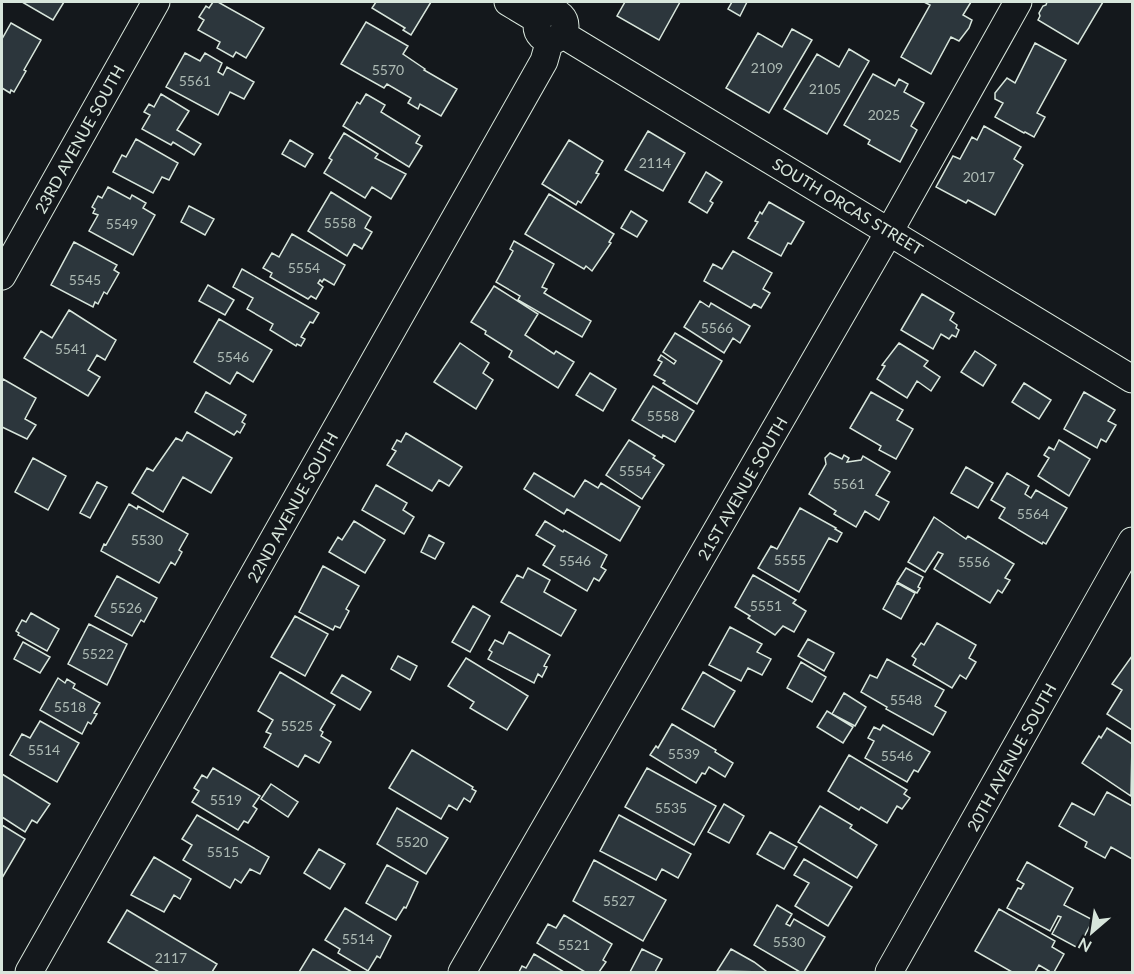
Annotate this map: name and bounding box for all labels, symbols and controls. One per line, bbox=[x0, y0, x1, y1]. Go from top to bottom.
house number: 2109 bbox=[751, 59, 783, 76]
house number: 5570 bbox=[372, 61, 404, 78]
street label: 23RD AVENUE SOUTH bbox=[30, 62, 128, 216]
house number: 5561 bbox=[179, 72, 211, 89]
house number: 2105 bbox=[809, 80, 841, 97]
house number: 2025 bbox=[868, 106, 900, 123]
house number: 2114 bbox=[639, 154, 671, 171]
street label: SOUTH ORCAS STREET bbox=[769, 154, 927, 259]
house number: 2017 bbox=[963, 168, 995, 185]
house number: 5558 bbox=[324, 214, 356, 231]
house number: 5549 bbox=[106, 215, 138, 232]
house number: 5554 bbox=[288, 259, 320, 276]
house number: 5545 bbox=[69, 271, 101, 288]
house number: 5566 bbox=[701, 319, 733, 336]
house number: 5541 bbox=[55, 340, 87, 357]
house number: 5546 bbox=[217, 348, 249, 365]
house number: 5558 bbox=[647, 407, 679, 424]
street label: 21ST AVENUE SOUTH bbox=[693, 413, 791, 563]
street label: 22ND AVENUE SOUTH bbox=[243, 429, 341, 585]
house number: 5554 bbox=[619, 462, 651, 479]
house number: 5561 bbox=[833, 475, 865, 492]
house number: 5564 bbox=[1017, 505, 1049, 522]
house number: 5530 bbox=[131, 531, 163, 548]
house number: 5555 bbox=[774, 551, 806, 568]
house number: 5546 bbox=[559, 552, 591, 569]
house number: 5556 bbox=[958, 553, 990, 570]
house number: 5551 bbox=[750, 597, 782, 614]
house number: 5526 bbox=[110, 599, 142, 616]
house number: 5522 bbox=[82, 645, 114, 662]
street label: 20TH AVENUE SOUTH bbox=[962, 680, 1060, 834]
house number: 5548 bbox=[890, 691, 922, 708]
house number: 5518 bbox=[54, 698, 86, 715]
house number: 5525 bbox=[281, 717, 313, 734]
house number: 5514 bbox=[28, 741, 60, 758]
house number: 5539 bbox=[668, 745, 700, 762]
house number: 5546 bbox=[881, 747, 913, 764]
house number: 5519 bbox=[210, 791, 242, 808]
house number: 5535 bbox=[655, 799, 687, 816]
house number: 5520 bbox=[396, 833, 428, 850]
house number: 5515 bbox=[207, 843, 239, 860]
house number: 5527 bbox=[603, 892, 635, 909]
north arrow bbox=[1062, 902, 1122, 962]
house number: 5514 bbox=[342, 930, 374, 947]
house number: 5530 bbox=[773, 933, 805, 950]
text: N bbox=[1074, 934, 1094, 957]
house number: 5521 bbox=[558, 936, 590, 953]
house number: 2117 bbox=[155, 949, 187, 966]

